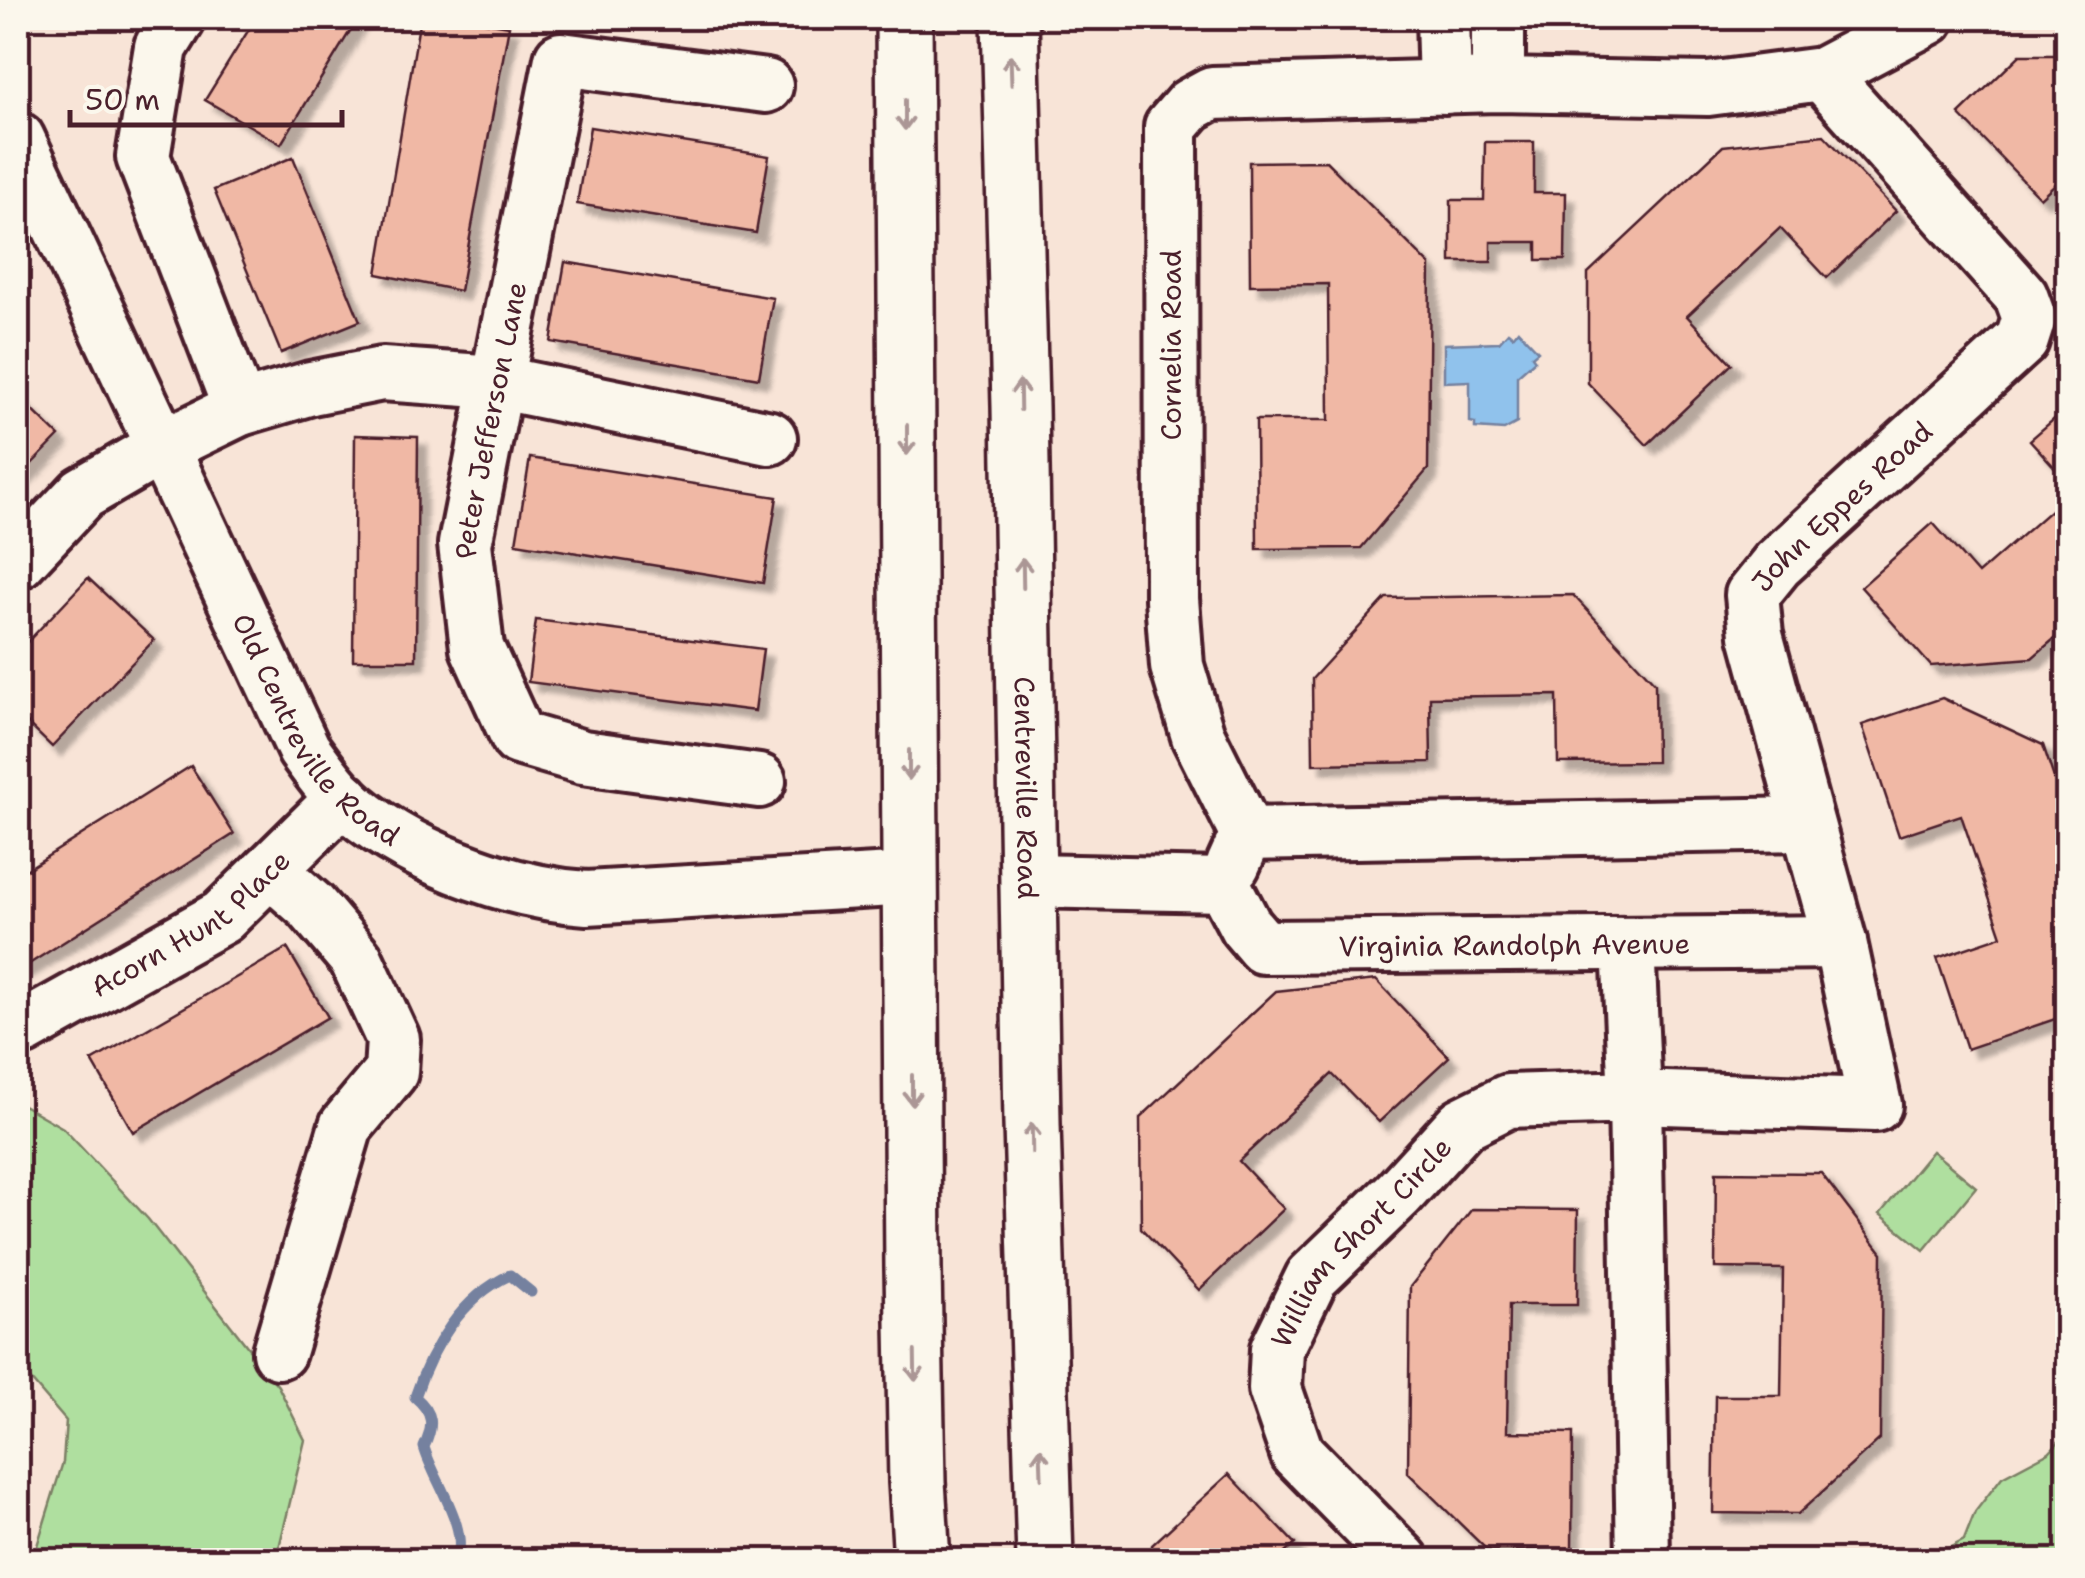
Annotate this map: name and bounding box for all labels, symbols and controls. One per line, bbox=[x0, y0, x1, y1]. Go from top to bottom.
one-way arrow bbox=[1002, 55, 1021, 87]
scale bar bbox=[70, 65, 342, 127]
text: 50 m bbox=[85, 79, 160, 120]
one-way arrow bbox=[896, 98, 914, 130]
street label: Cornelia Road bbox=[1152, 249, 1190, 441]
street label: Peter Jefferson Lane bbox=[446, 278, 535, 561]
one-way arrow bbox=[1010, 380, 1030, 412]
street label: John Eppes Road bbox=[1743, 412, 1940, 600]
one-way arrow bbox=[898, 422, 916, 455]
one-way arrow bbox=[1013, 558, 1032, 590]
street label: Old Centreville Road bbox=[224, 607, 407, 855]
street label: Centreville Road bbox=[1006, 676, 1047, 900]
one-way arrow bbox=[900, 748, 918, 780]
street label: Acorn Hunt Place bbox=[84, 842, 298, 1006]
street label: Virginia Randolph Avenue bbox=[1338, 924, 1690, 965]
one-way arrow bbox=[902, 1072, 922, 1105]
one-way arrow bbox=[1023, 1123, 1042, 1155]
street label: William Short Circle bbox=[1262, 1129, 1460, 1354]
one-way arrow bbox=[905, 1350, 924, 1382]
one-way arrow bbox=[1031, 1448, 1050, 1480]

